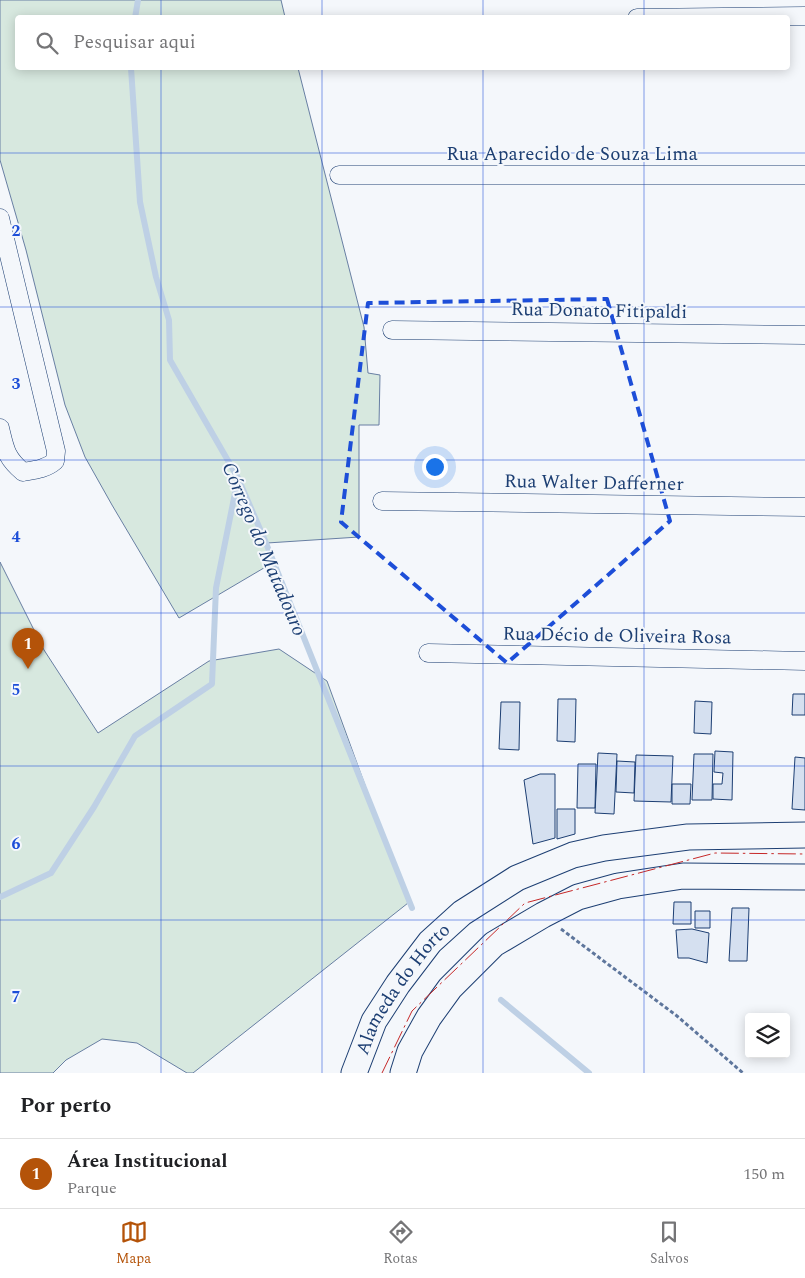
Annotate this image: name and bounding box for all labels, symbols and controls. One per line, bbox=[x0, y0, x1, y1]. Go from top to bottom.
search box bbox=[15, 15, 790, 70]
text: Pesquisar aqui bbox=[73, 28, 196, 57]
icon: search bbox=[33, 29, 61, 57]
street label: Rua Aparecido de Souza Lima bbox=[446, 140, 699, 169]
text: 2 bbox=[12, 219, 21, 243]
street label: Rua Donato Fitipaldi bbox=[510, 295, 688, 327]
text: 3 bbox=[12, 372, 21, 396]
your location bbox=[422, 454, 448, 480]
water label: Córrego do Matadouro bbox=[214, 457, 314, 641]
street label: Rua Walter Dafferner bbox=[504, 467, 685, 499]
text: 4 bbox=[12, 525, 21, 549]
street label: Rua Décio de Oliveira Rosa bbox=[502, 620, 732, 653]
pin: 1 bbox=[12, 628, 44, 669]
text: 5 bbox=[12, 678, 20, 702]
text: 6 bbox=[12, 832, 21, 856]
street label: Alameda do Horto bbox=[348, 916, 457, 1059]
text: 7 bbox=[12, 985, 21, 1009]
map controls bbox=[745, 1013, 790, 1058]
button: layers bbox=[745, 1013, 790, 1058]
text: Por perto bbox=[20, 1090, 111, 1122]
text: Área Institucional bbox=[67, 1147, 227, 1176]
text: 1 bbox=[32, 1162, 40, 1186]
text: 150 m bbox=[743, 1162, 785, 1186]
text: Parque bbox=[67, 1176, 117, 1200]
tab: Mapa bbox=[116, 1218, 151, 1269]
tab: Rotas bbox=[383, 1218, 418, 1269]
tab: Salvos bbox=[650, 1218, 689, 1269]

